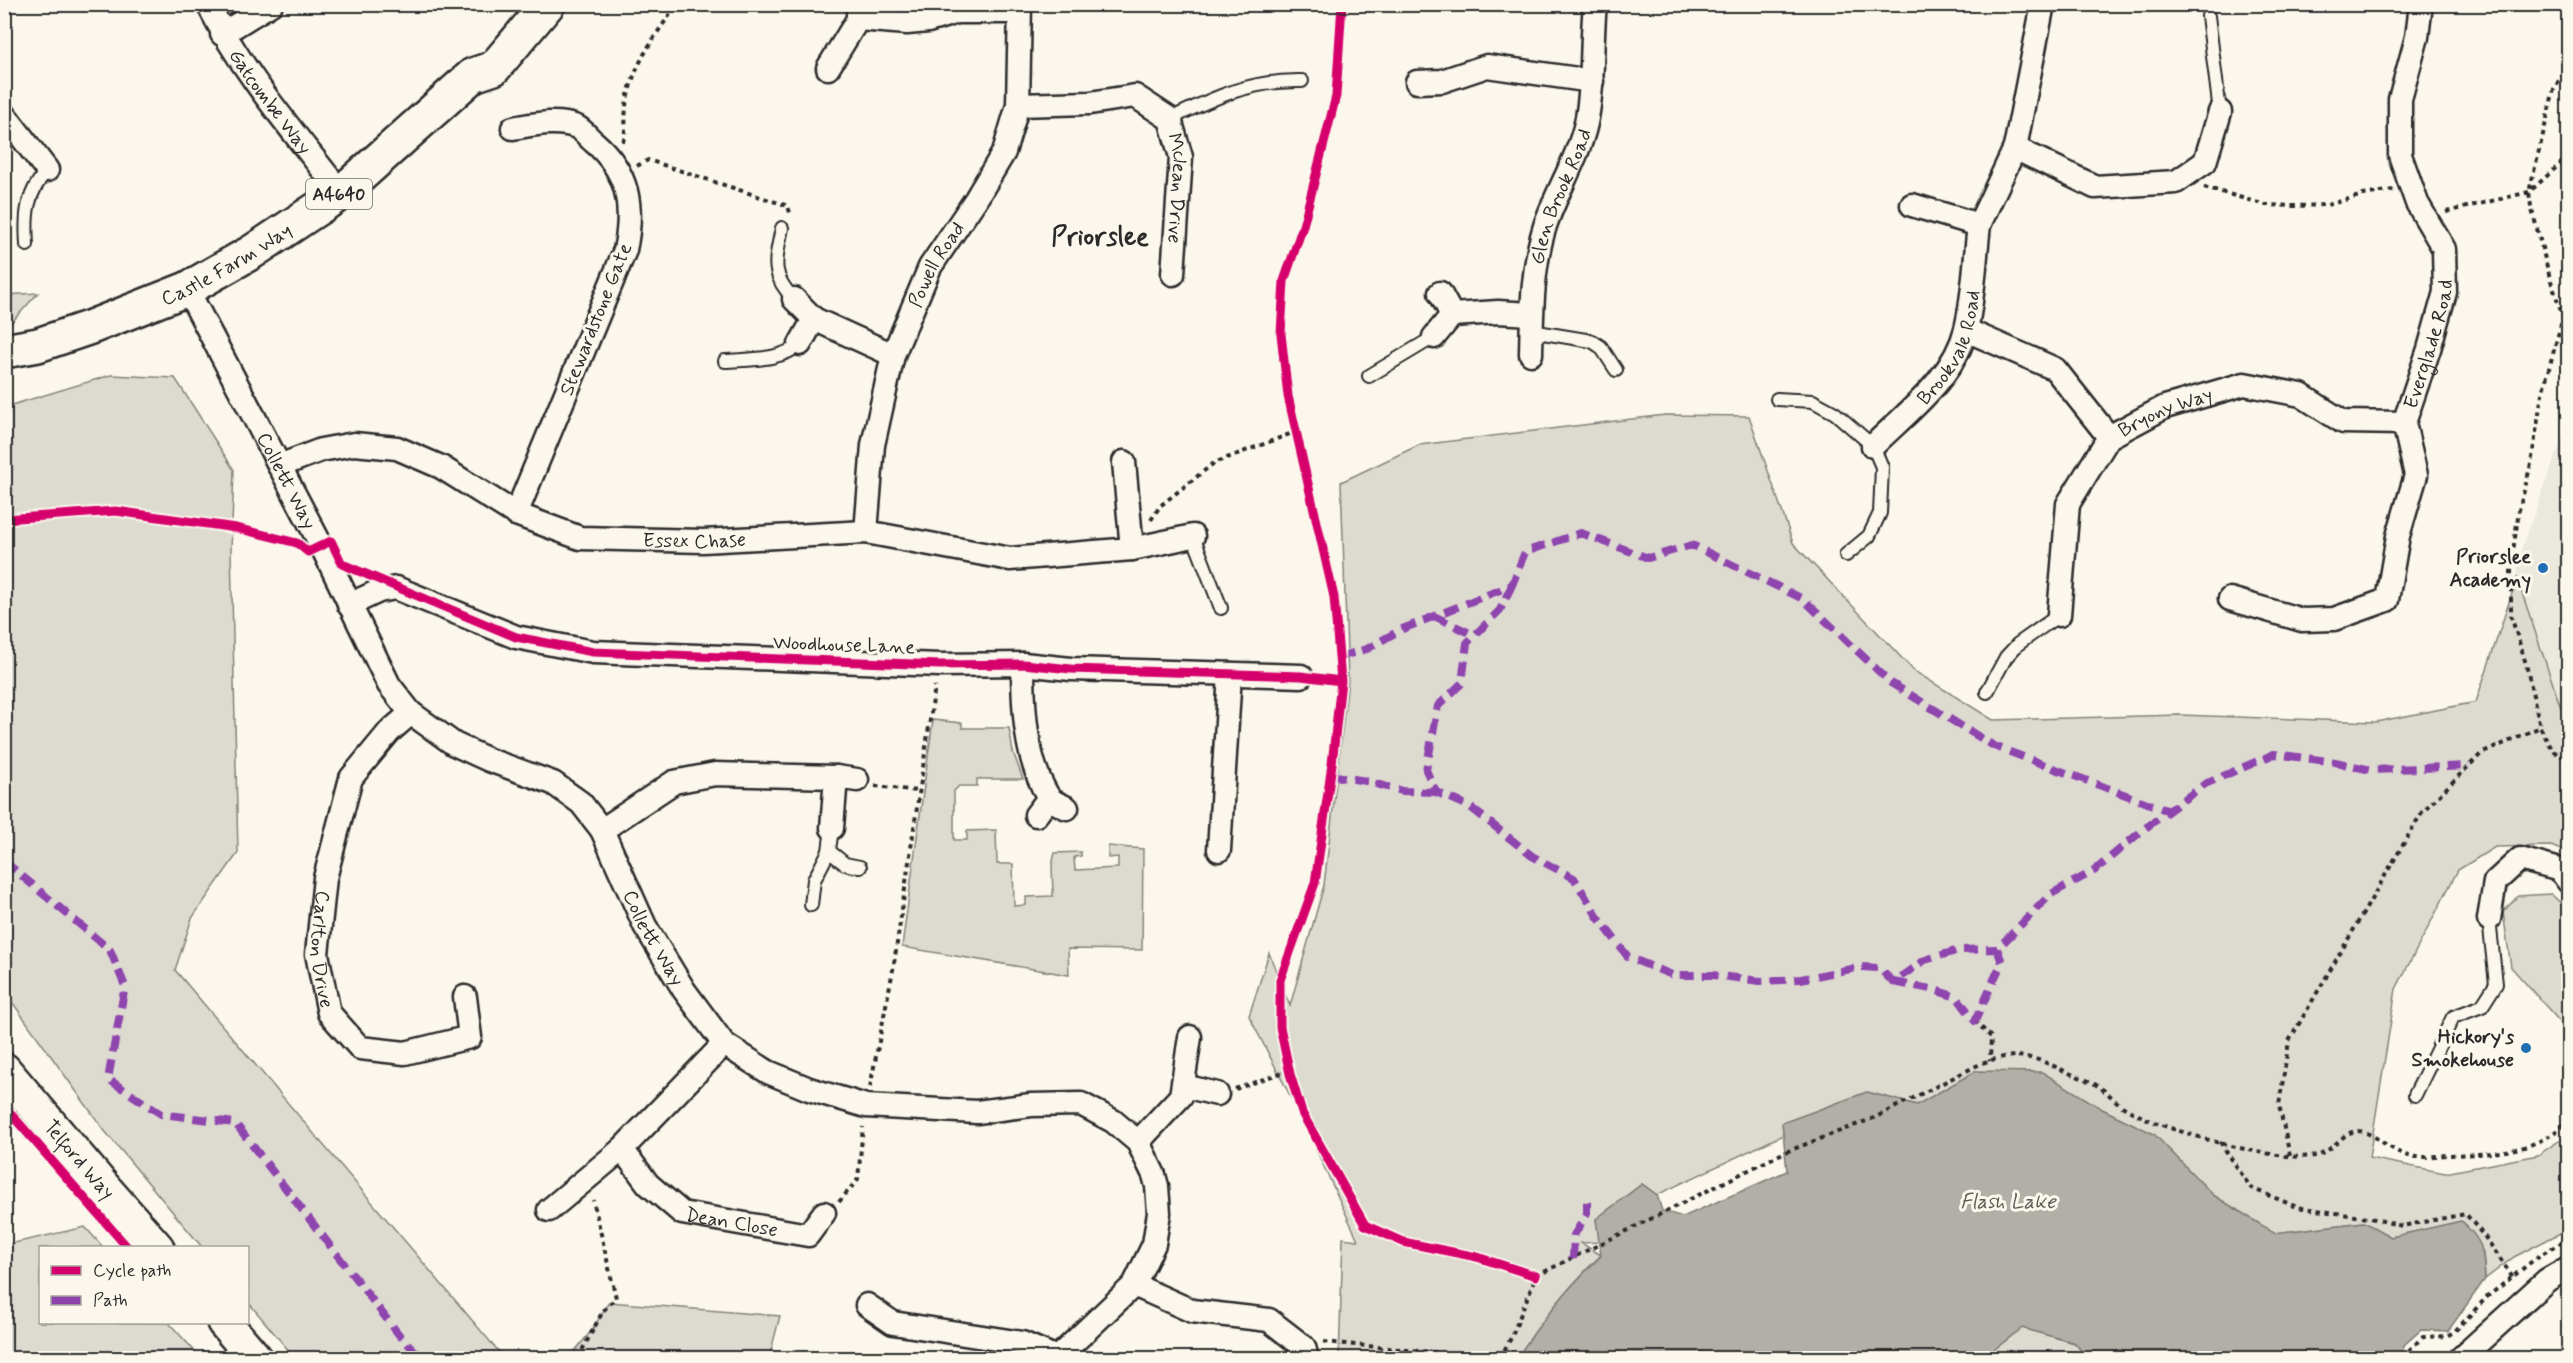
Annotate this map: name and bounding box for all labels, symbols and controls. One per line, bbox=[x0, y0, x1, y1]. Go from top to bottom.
street label: Gatcombe Way bbox=[222, 44, 318, 160]
street label: Glen Brook Road bbox=[1524, 126, 1599, 267]
street label: Mclean Drive bbox=[1160, 130, 1193, 244]
road number: A4640 bbox=[306, 179, 372, 209]
street label: Castle Farm Way bbox=[157, 217, 298, 313]
street label: Powell Road bbox=[903, 217, 972, 312]
district label: Priorslee bbox=[1051, 221, 1149, 255]
street label: Stewardstone Gate bbox=[554, 239, 639, 400]
street label: Everglade Road bbox=[2398, 279, 2461, 413]
street label: Brookvale Road bbox=[1912, 289, 1988, 411]
street label: Bryony Way bbox=[2114, 382, 2216, 445]
street label: Collett Way bbox=[249, 428, 322, 534]
street label: Essex Chase bbox=[643, 527, 747, 556]
place label: Priorslee Academy bbox=[2450, 544, 2531, 594]
marker: Priorslee Academy bbox=[2536, 561, 2550, 575]
street label: Woodhouse Lane bbox=[772, 630, 916, 661]
street label: Collett Way bbox=[616, 886, 690, 991]
street label: Carlton Drive bbox=[302, 889, 340, 1010]
place label: Hickory's Smokehouse bbox=[2412, 1024, 2514, 1074]
marker: Hickory's Smokehouse bbox=[2519, 1041, 2533, 1055]
street label: Telford Way bbox=[37, 1115, 120, 1206]
water label: Flash Lake bbox=[1960, 1188, 2057, 1216]
street label: Dean Close bbox=[683, 1202, 780, 1245]
legend bbox=[39, 1246, 249, 1324]
text: Cycle path bbox=[93, 1259, 171, 1283]
text: Path bbox=[93, 1289, 128, 1313]

